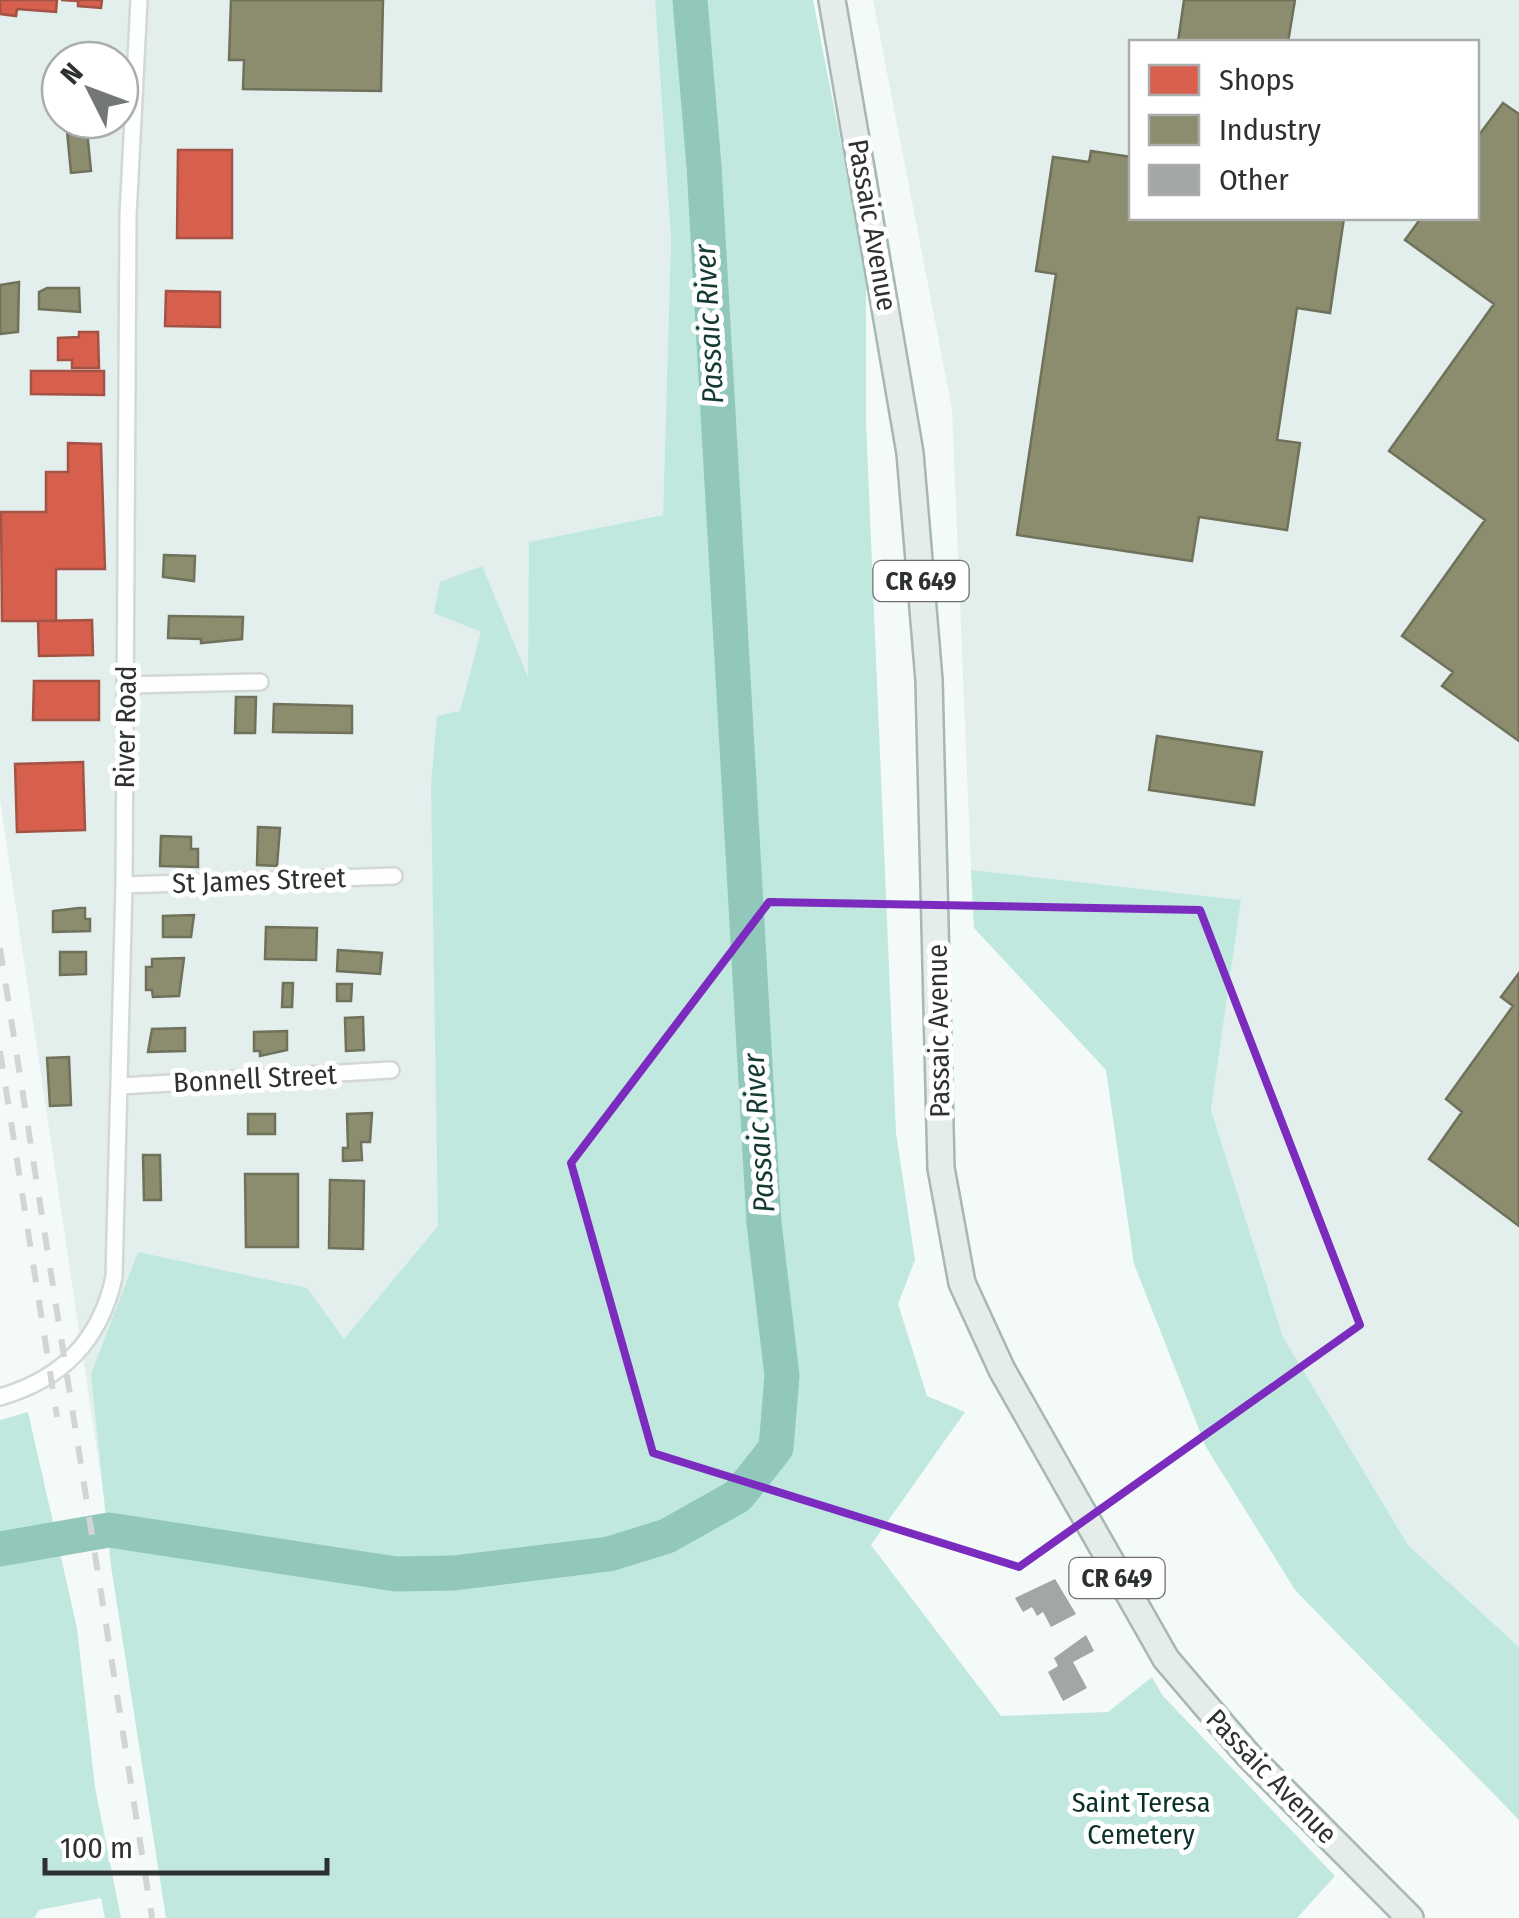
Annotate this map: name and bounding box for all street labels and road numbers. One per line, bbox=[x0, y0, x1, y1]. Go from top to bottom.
street label: Passaic Avenue bbox=[841, 137, 904, 313]
road number: CR 649 bbox=[874, 561, 968, 601]
street label: River Road bbox=[108, 665, 143, 789]
street label: St James Street bbox=[172, 861, 347, 900]
street label: Passaic Avenue bbox=[920, 944, 957, 1118]
street label: Bonnell Street bbox=[172, 1058, 338, 1099]
road number: CR 649 bbox=[1070, 1558, 1164, 1598]
street label: Passaic Avenue bbox=[1199, 1702, 1344, 1850]

